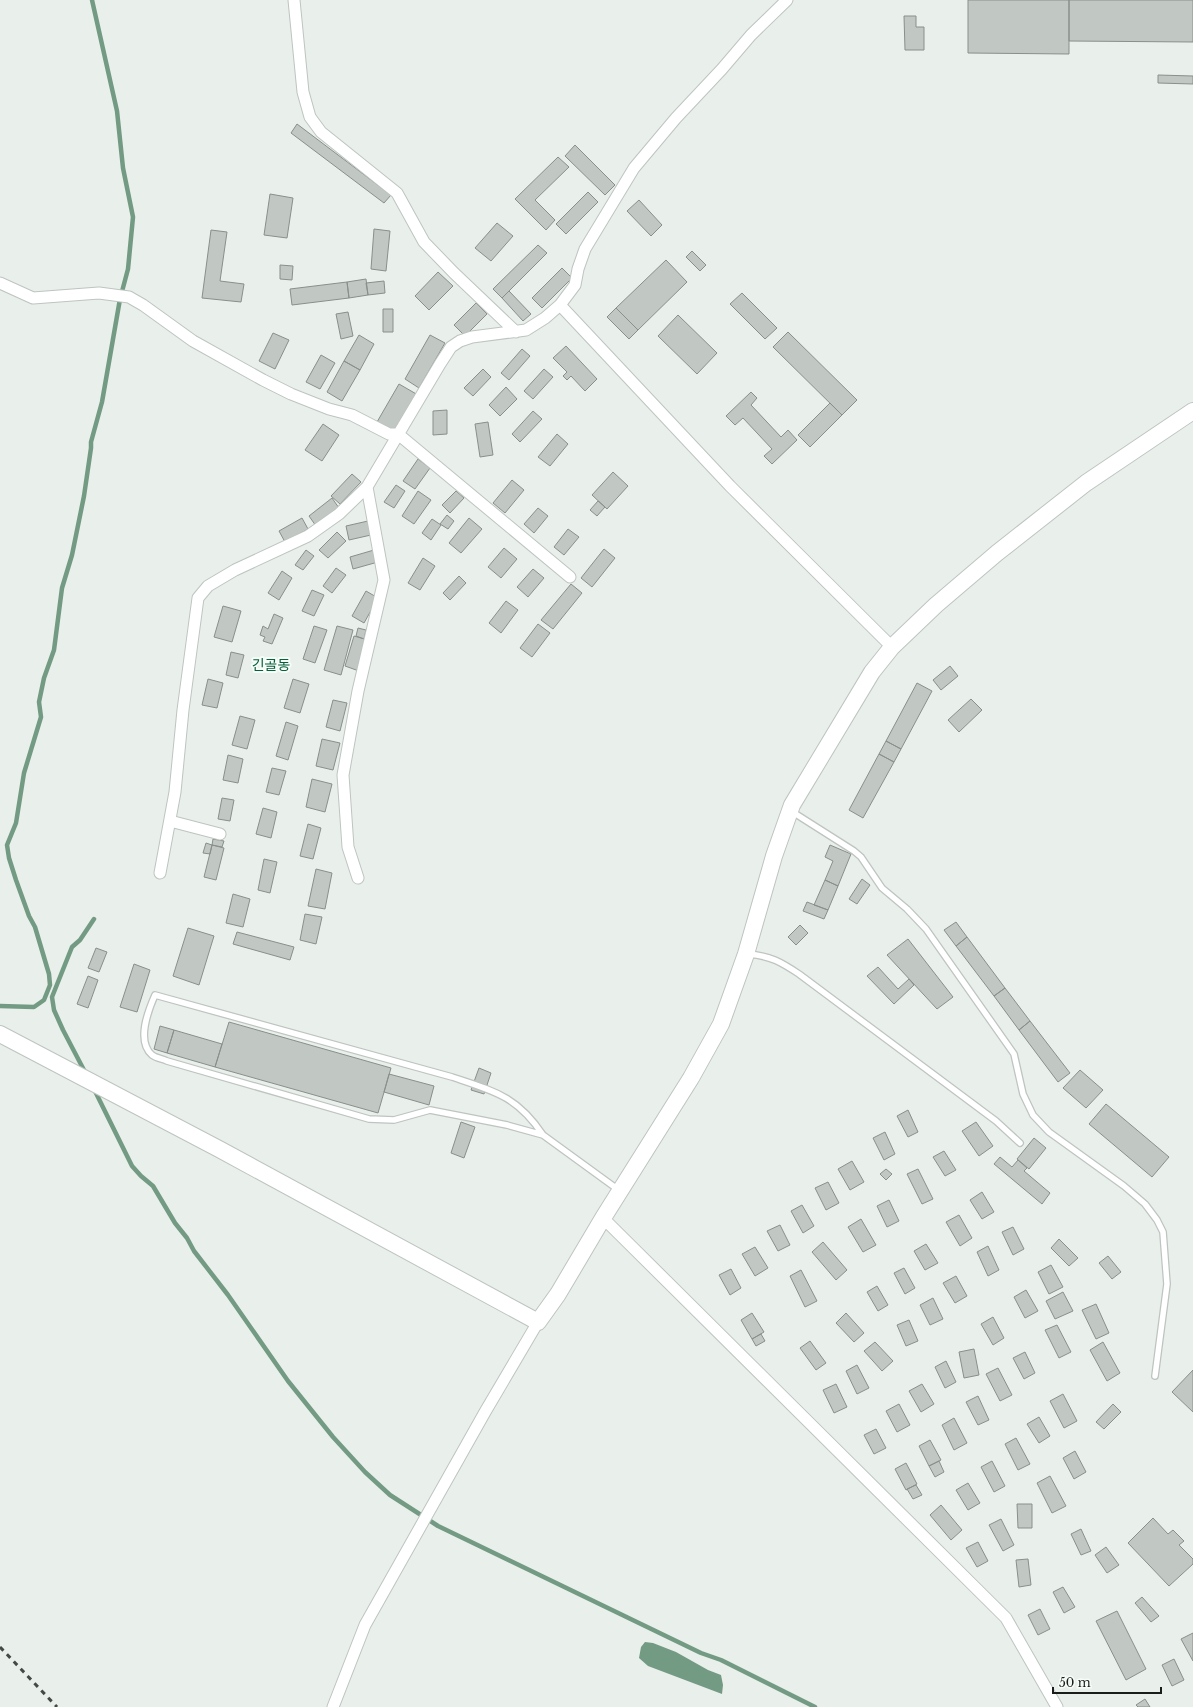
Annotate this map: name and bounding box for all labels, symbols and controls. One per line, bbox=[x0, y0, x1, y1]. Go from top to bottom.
district label: 긴골동 bbox=[252, 656, 290, 674]
scale bar bbox=[1053, 1669, 1161, 1695]
text: 50 m bbox=[1059, 1675, 1091, 1690]

